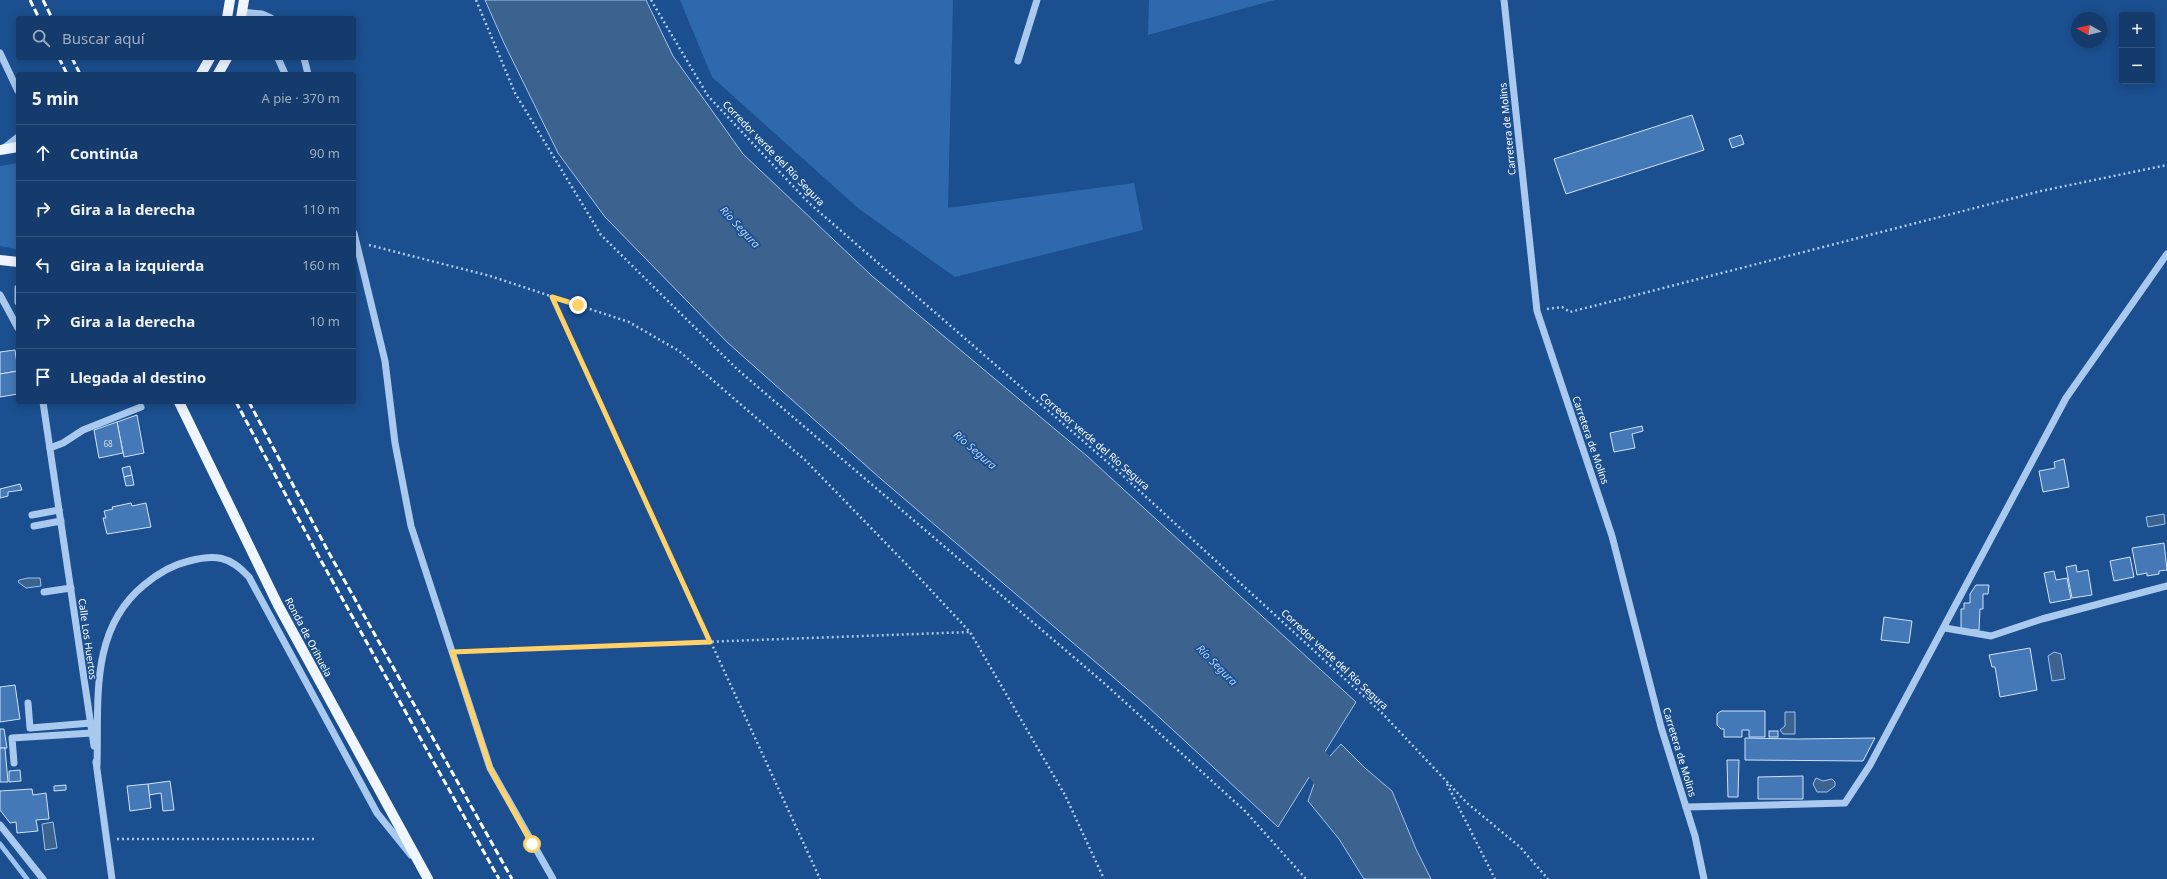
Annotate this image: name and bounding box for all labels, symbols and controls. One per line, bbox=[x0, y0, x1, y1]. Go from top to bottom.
north arrow bbox=[2071, 12, 2107, 48]
map controls bbox=[2119, 12, 2155, 84]
button: + bbox=[2119, 12, 2155, 48]
search box bbox=[16, 16, 356, 60]
icon: search bbox=[30, 27, 52, 49]
text: Buscar aquí bbox=[62, 28, 145, 48]
button: − bbox=[2119, 48, 2155, 84]
street label: Carretera de Molins bbox=[1495, 82, 1519, 176]
text: 5 min bbox=[32, 87, 79, 110]
text: A pie · 370 m bbox=[262, 89, 340, 107]
street label: Corredor verde del Río Segura bbox=[720, 97, 828, 209]
icon: ahead bbox=[32, 142, 54, 164]
text: Continúa bbox=[70, 143, 138, 163]
text: 90 m bbox=[310, 144, 340, 162]
icon: right bbox=[32, 198, 54, 220]
text: Gira a la derecha bbox=[70, 199, 195, 219]
text: 110 m bbox=[302, 200, 340, 218]
water label: Río Segura bbox=[717, 202, 764, 251]
icon: left bbox=[32, 254, 54, 276]
text: Gira a la izquierda bbox=[70, 255, 204, 275]
text: 160 m bbox=[302, 256, 340, 274]
route end bbox=[569, 296, 587, 314]
icon: right bbox=[32, 310, 54, 332]
text: Gira a la derecha bbox=[70, 311, 195, 331]
text: 10 m bbox=[310, 312, 340, 330]
icon: arrive bbox=[32, 366, 54, 388]
text: Llegada al destino bbox=[70, 367, 206, 387]
street label: Corredor verde del Río Segura bbox=[1037, 389, 1153, 493]
street label: Carretera de Molins bbox=[1569, 394, 1613, 486]
water label: Río Segura bbox=[951, 427, 1001, 473]
house number: 68 bbox=[103, 438, 113, 449]
street label: Ronda de Orihuela bbox=[282, 595, 336, 679]
street label: Calle Los Huertos bbox=[75, 598, 101, 681]
street label: Corredor verde del Río Segura bbox=[1278, 606, 1392, 712]
water label: Río Segura bbox=[1194, 641, 1242, 689]
street label: Carretera de Molins bbox=[1660, 706, 1700, 799]
route start bbox=[523, 835, 541, 853]

